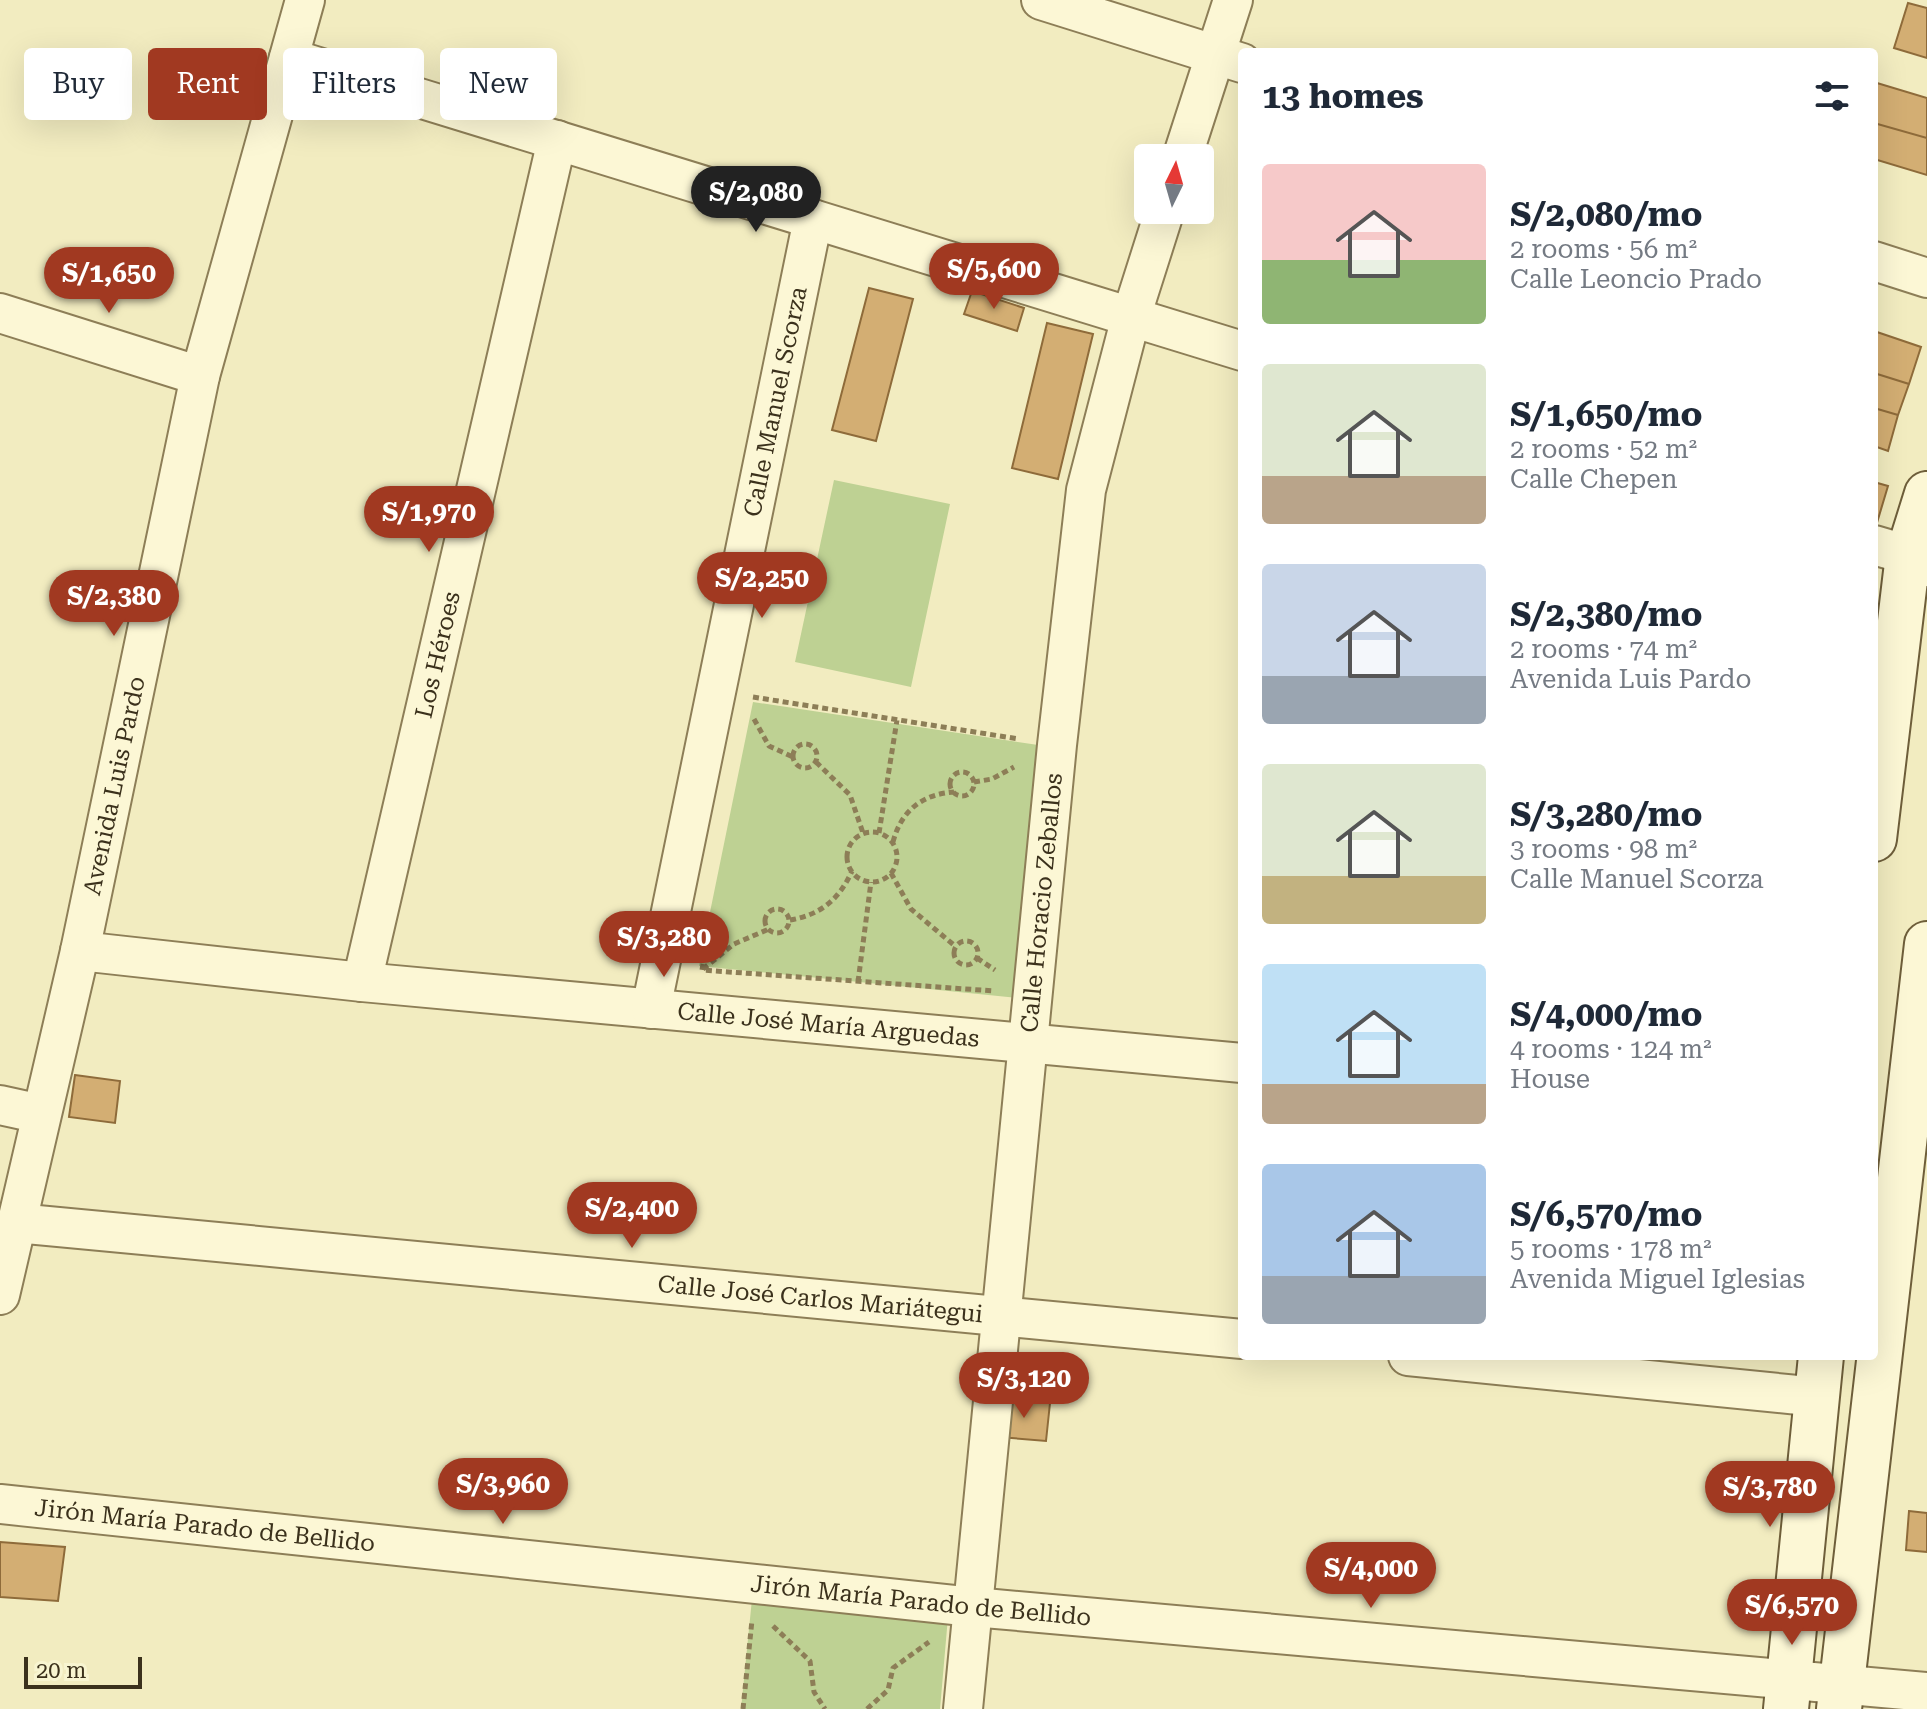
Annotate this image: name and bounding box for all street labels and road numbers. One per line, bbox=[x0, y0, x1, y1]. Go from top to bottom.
street label: Calle Manuel Scorza bbox=[738, 284, 813, 519]
street label: Los Héroes bbox=[410, 589, 466, 721]
street label: Avenida Luis Pardo bbox=[78, 674, 151, 898]
street label: Calle Horacio Zeballos bbox=[1015, 772, 1068, 1034]
street label: Calle José María Arguedas bbox=[676, 997, 981, 1053]
street label: Calle José Carlos Mariátegui bbox=[656, 1270, 985, 1328]
street label: Jirón María Parado de Bellido bbox=[33, 1494, 377, 1558]
street label: Jirón María Parado de Bellido bbox=[749, 1570, 1092, 1631]

